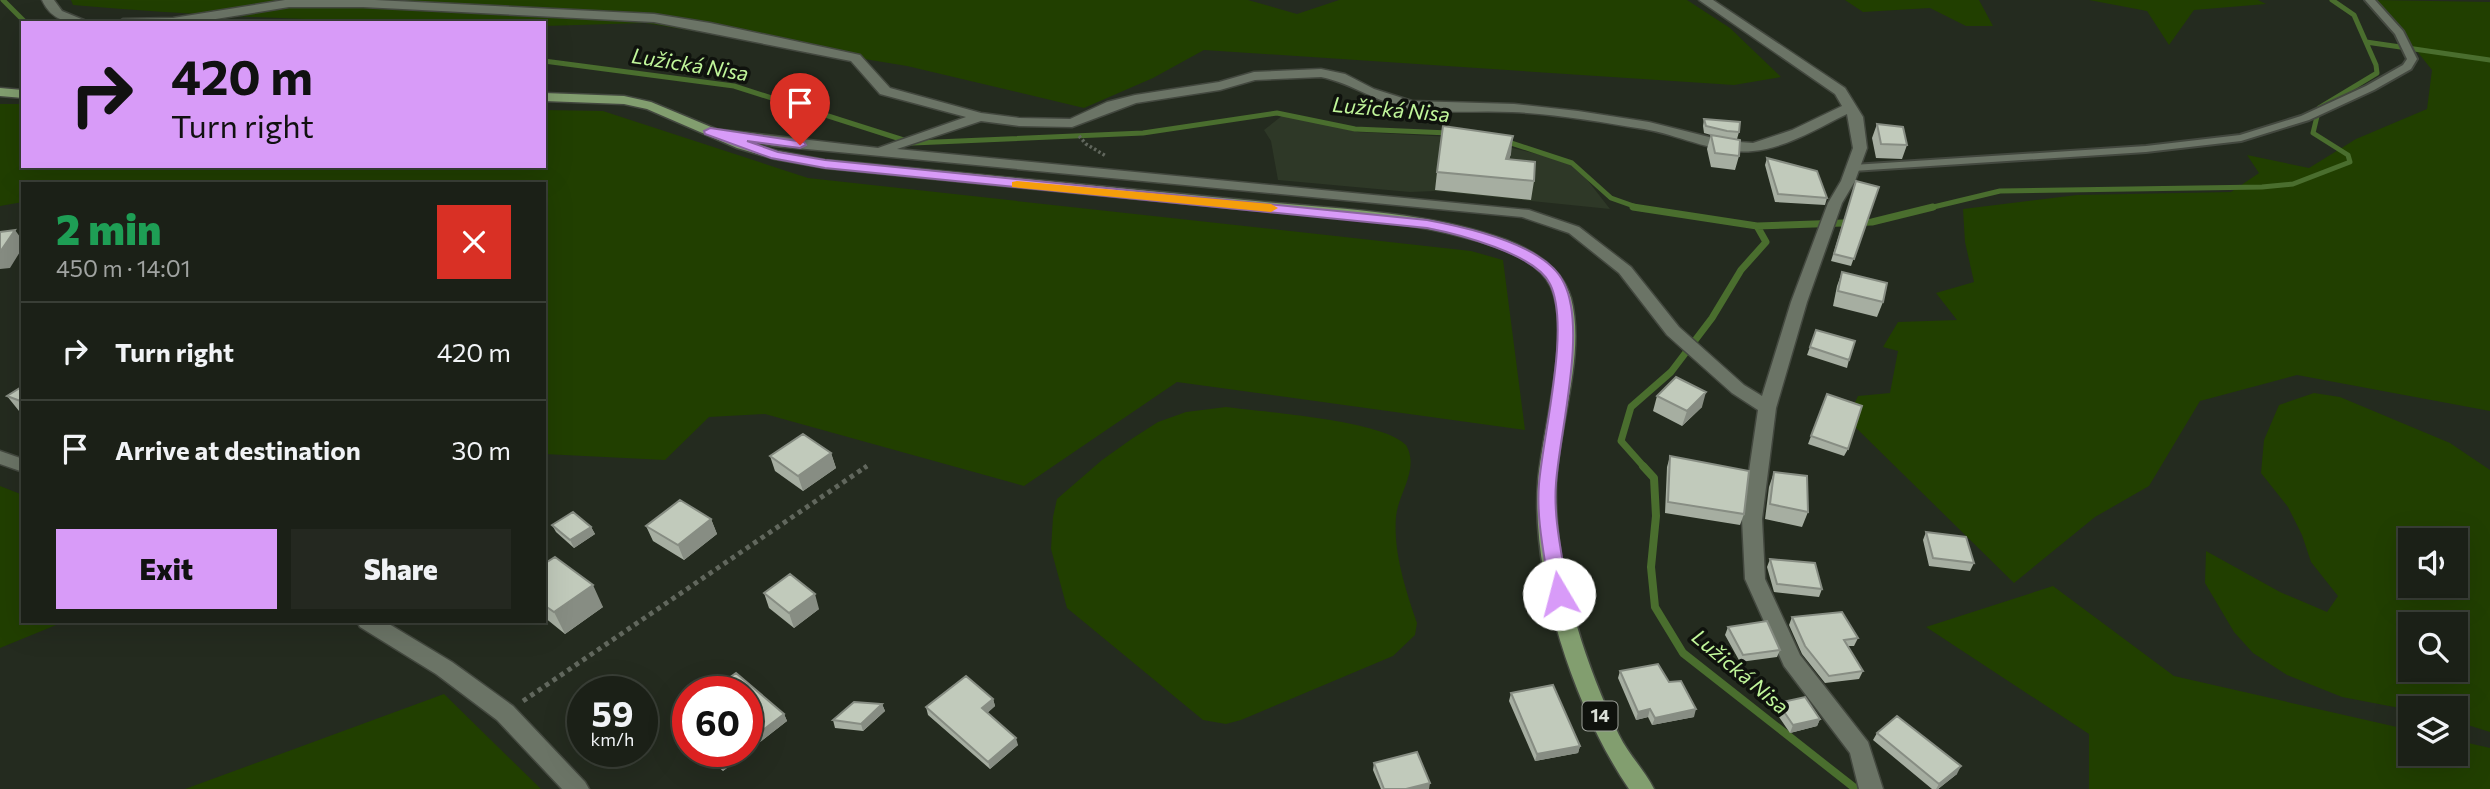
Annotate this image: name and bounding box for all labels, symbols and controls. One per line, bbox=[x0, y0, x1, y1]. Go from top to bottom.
water label: Lužická Nisa bbox=[630, 42, 750, 85]
text: 420 m bbox=[171, 45, 313, 105]
icon: right bbox=[56, 49, 147, 140]
pin bbox=[770, 73, 830, 145]
icon: arrive bbox=[781, 84, 819, 122]
water label: Lužická Nisa bbox=[1331, 91, 1451, 126]
text: Turn right bbox=[171, 105, 314, 145]
text: 2 min bbox=[56, 202, 162, 254]
button: close bbox=[437, 205, 511, 279]
text: 450 m · 14:01 bbox=[56, 254, 191, 282]
icon: right bbox=[56, 332, 94, 370]
text: Turn right bbox=[115, 336, 234, 367]
text: 420 m bbox=[437, 336, 511, 367]
icon: arrive bbox=[56, 430, 94, 468]
text: Arrive at destination bbox=[115, 434, 361, 465]
text: 30 m bbox=[452, 434, 511, 465]
map controls bbox=[2398, 528, 2468, 766]
button: sound bbox=[2398, 528, 2468, 598]
button: Exit bbox=[56, 529, 277, 609]
button: Share bbox=[291, 529, 511, 609]
position arrow bbox=[1522, 557, 1596, 631]
button: search bbox=[2398, 612, 2468, 682]
water label: Lužická Nisa bbox=[1688, 623, 1794, 718]
speed limit sign: 60 bbox=[672, 676, 763, 767]
text: 59 bbox=[591, 691, 633, 734]
button: layers bbox=[2398, 696, 2468, 766]
road number: 14 bbox=[1582, 702, 1618, 730]
text: km/h bbox=[591, 728, 634, 750]

